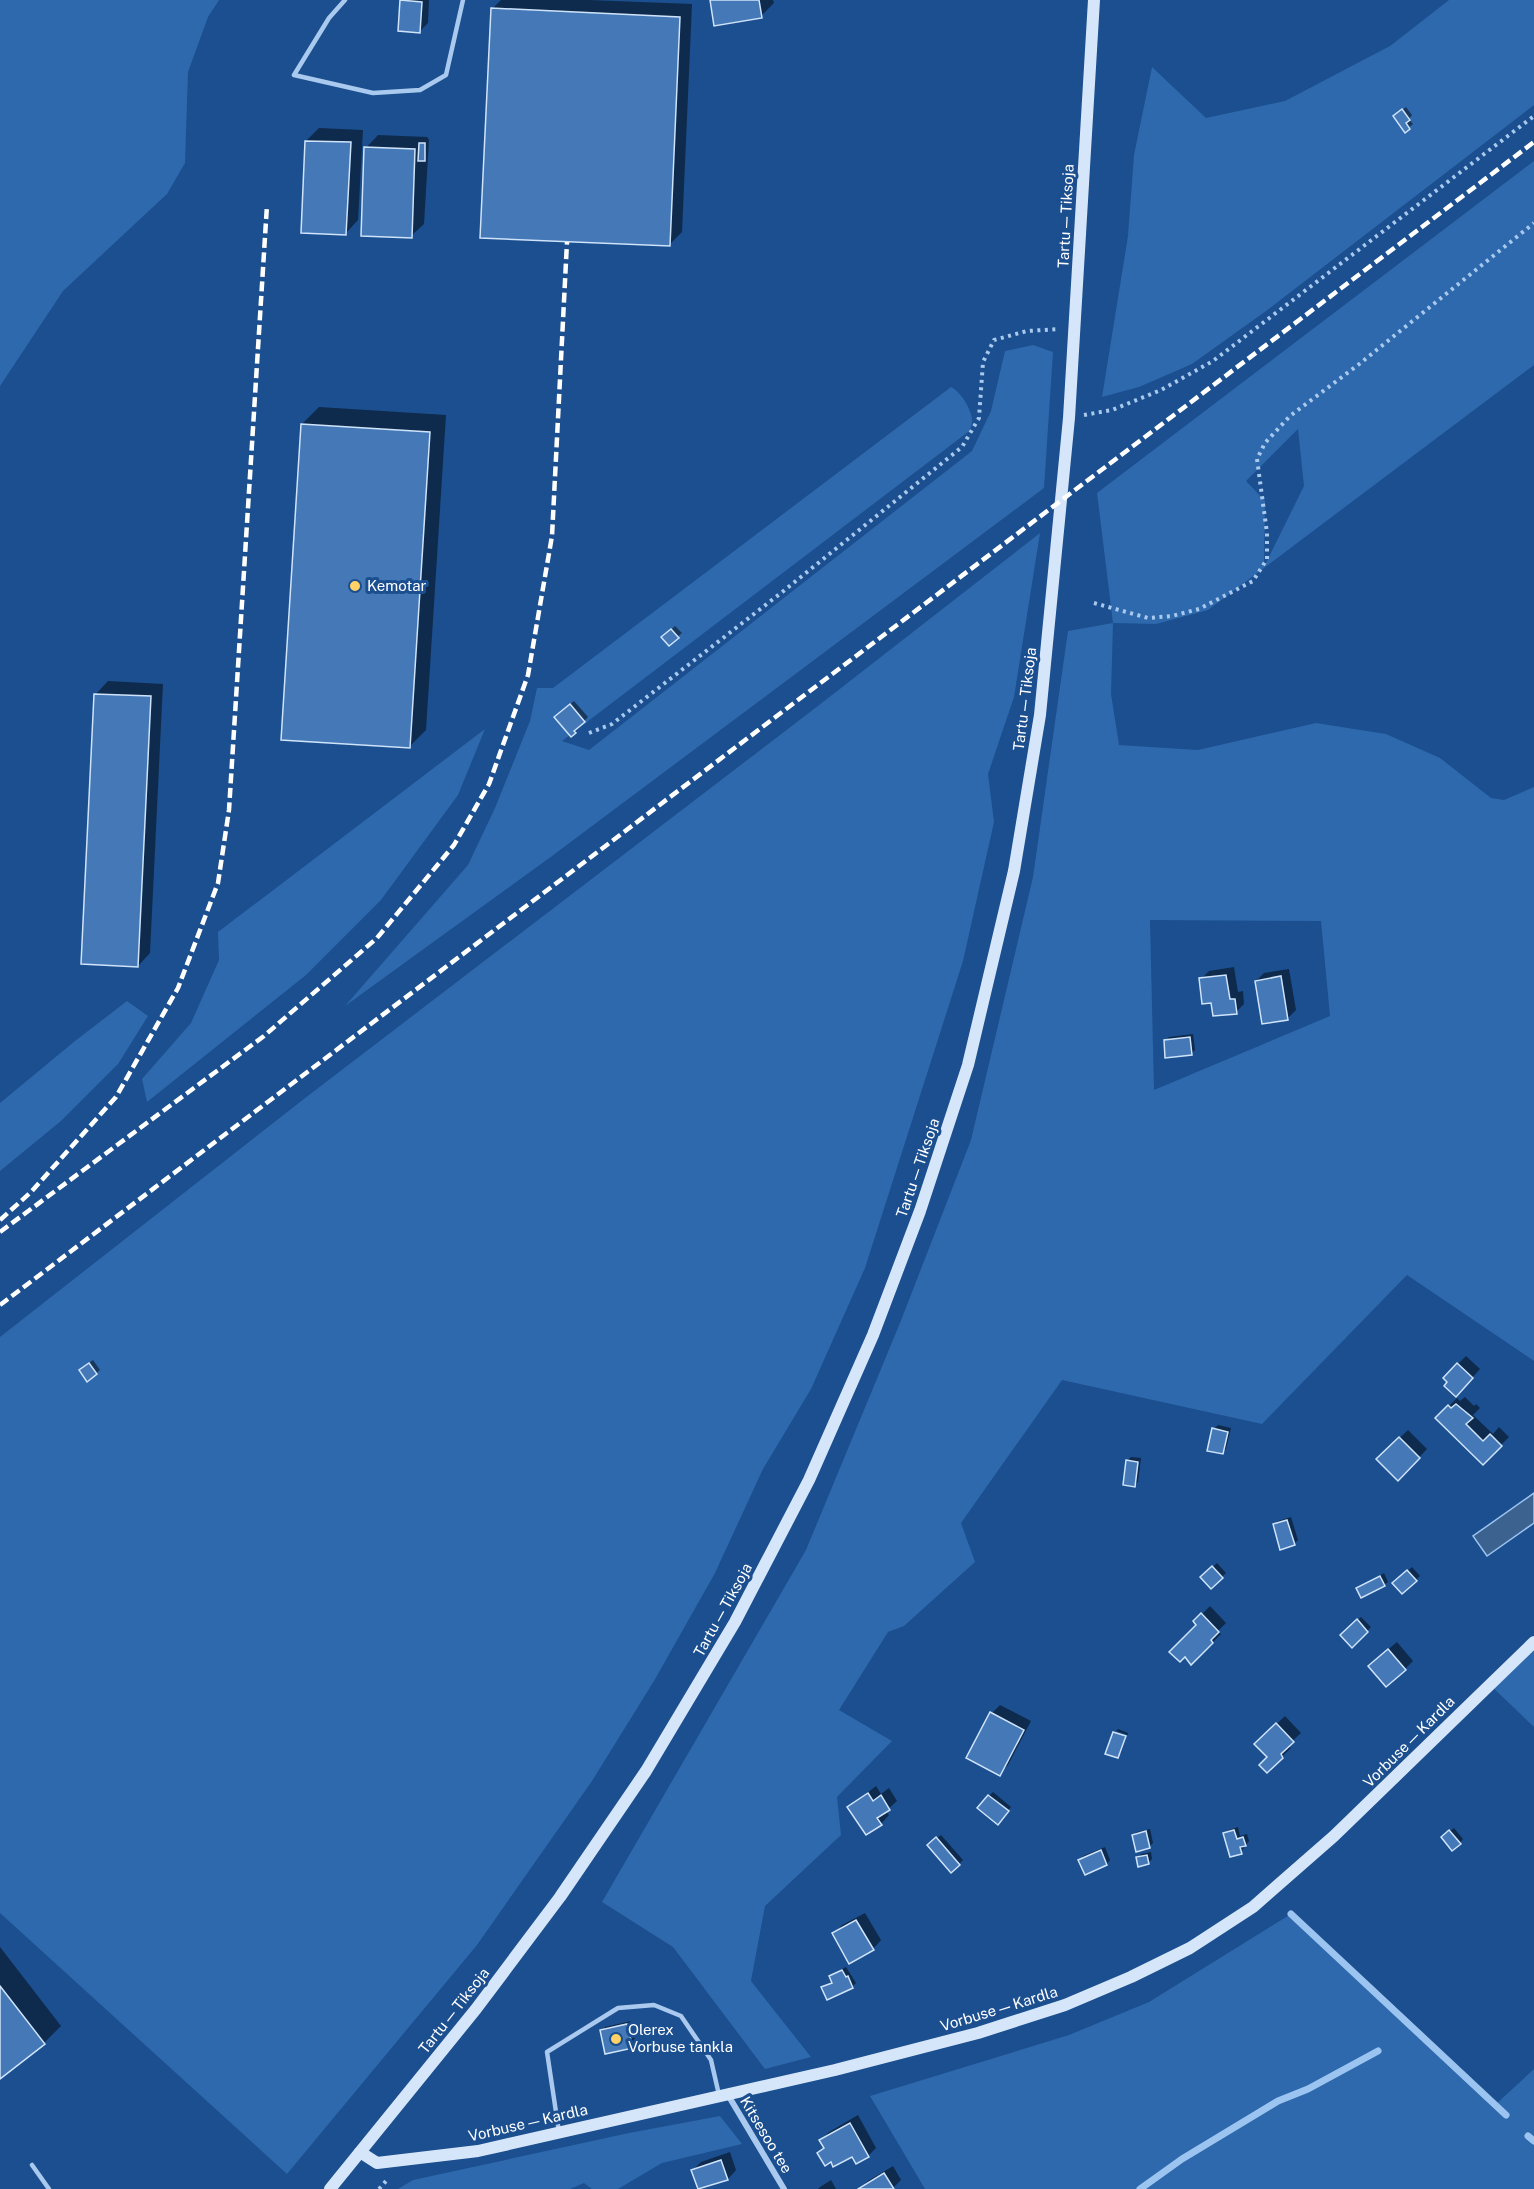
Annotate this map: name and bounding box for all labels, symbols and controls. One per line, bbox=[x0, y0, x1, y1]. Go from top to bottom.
street label: Tartu — Tiksoja bbox=[1054, 164, 1077, 268]
place label: Kemotar bbox=[367, 577, 426, 594]
marker: Kemotar bbox=[348, 579, 362, 593]
street label: Tartu — Tiksoja bbox=[1010, 646, 1039, 752]
street label: Tartu — Tiksoja bbox=[893, 1116, 943, 1220]
street label: Tartu — Tiksoja bbox=[690, 1560, 755, 1659]
street label: Vorbuse — Kardla bbox=[1360, 1693, 1458, 1791]
street label: Tartu — Tiksoja bbox=[415, 1964, 492, 2057]
street label: Vorbuse — Kardla bbox=[938, 1983, 1060, 2034]
place label: Olerex Vorbuse tankla bbox=[628, 2021, 733, 2055]
marker: Olerex Vorbuse tankla bbox=[609, 2032, 623, 2046]
street label: Kitsesoo tee bbox=[737, 2093, 796, 2176]
street label: Vorbuse — Kardla bbox=[467, 2101, 589, 2144]

